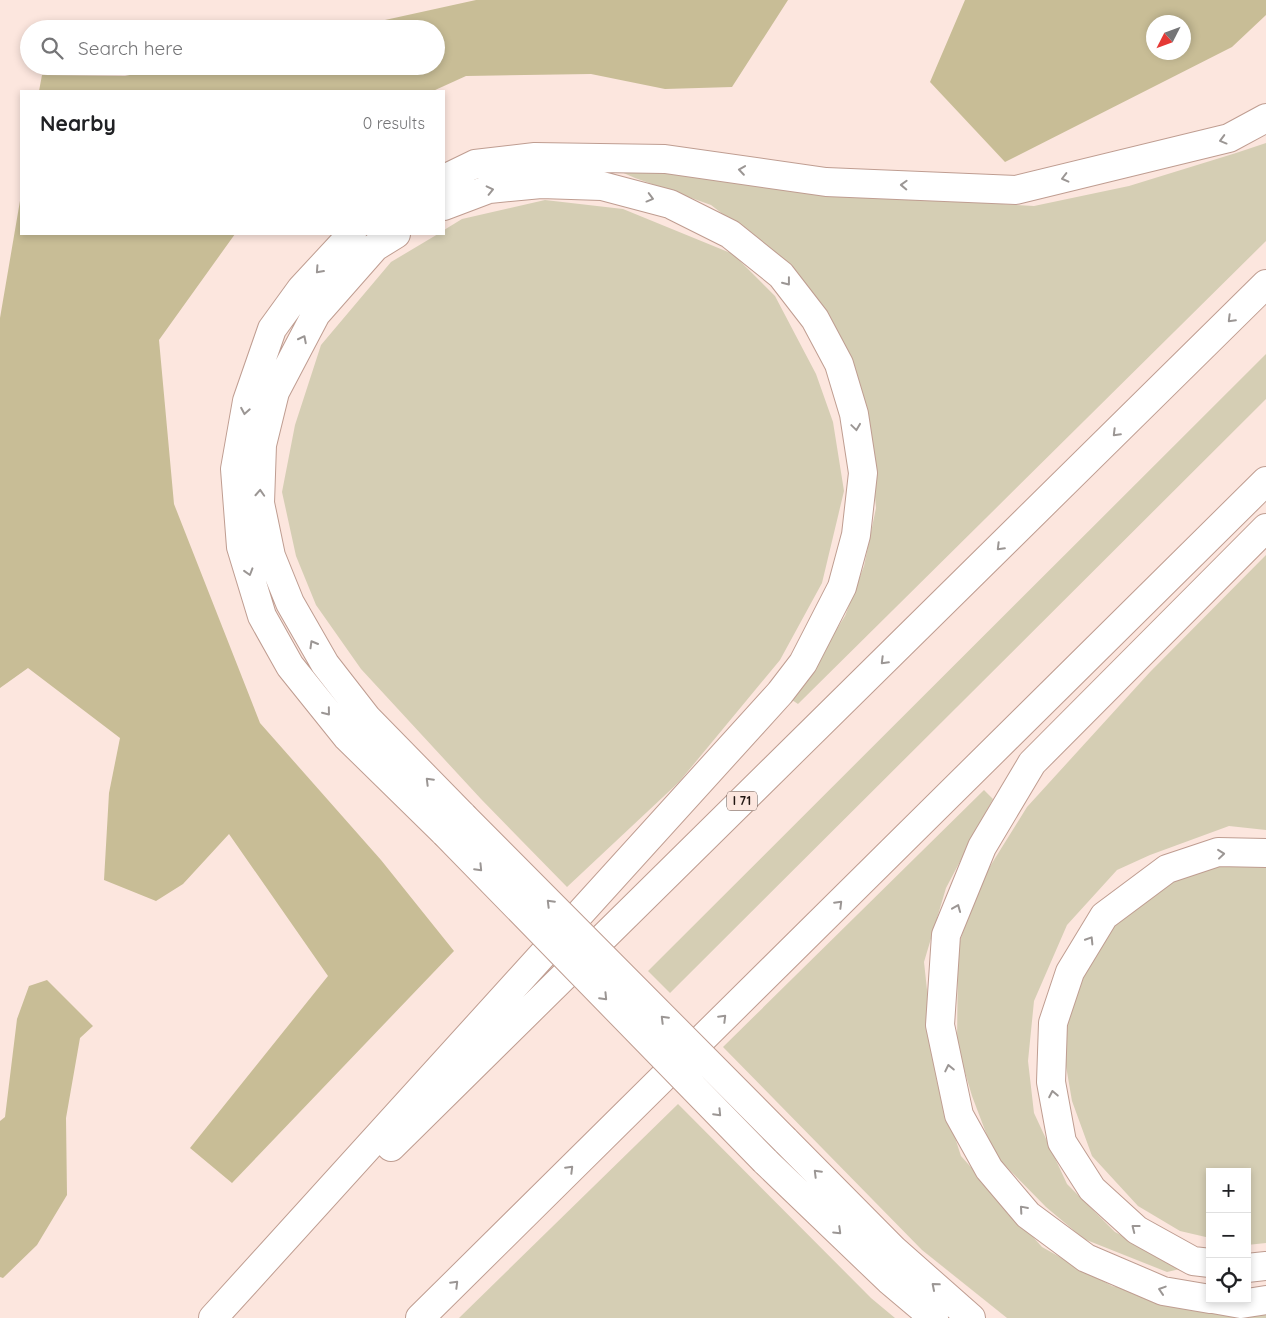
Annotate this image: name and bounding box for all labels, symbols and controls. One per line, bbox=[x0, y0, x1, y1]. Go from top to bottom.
north arrow bbox=[1146, 15, 1191, 60]
search box bbox=[20, 20, 445, 75]
icon: search bbox=[38, 34, 66, 62]
text: Search here bbox=[78, 36, 183, 60]
text: Nearby bbox=[40, 110, 116, 136]
text: 0 results bbox=[363, 113, 425, 133]
one-way arrow bbox=[1219, 134, 1227, 144]
one-way arrow bbox=[738, 165, 746, 176]
one-way arrow bbox=[1060, 172, 1069, 183]
one-way arrow bbox=[900, 180, 908, 190]
one-way arrow bbox=[485, 185, 494, 196]
one-way arrow bbox=[646, 192, 655, 203]
one-way arrow bbox=[315, 264, 324, 273]
one-way arrow bbox=[781, 276, 789, 285]
one-way arrow bbox=[1228, 313, 1237, 322]
one-way arrow bbox=[297, 335, 307, 344]
one-way arrow bbox=[240, 407, 250, 416]
one-way arrow bbox=[850, 422, 860, 431]
one-way arrow bbox=[1112, 427, 1121, 436]
one-way arrow bbox=[255, 488, 266, 496]
one-way arrow bbox=[997, 541, 1006, 550]
one-way arrow bbox=[243, 567, 253, 575]
one-way arrow bbox=[310, 640, 320, 649]
one-way arrow bbox=[881, 655, 890, 664]
one-way arrow bbox=[321, 706, 330, 715]
one-way arrow bbox=[426, 778, 435, 787]
road number: I 71 bbox=[727, 791, 757, 810]
one-way arrow bbox=[1217, 849, 1225, 860]
one-way arrow bbox=[473, 862, 482, 871]
one-way arrow bbox=[547, 900, 556, 909]
one-way arrow bbox=[833, 901, 842, 910]
one-way arrow bbox=[950, 904, 961, 913]
one-way arrow bbox=[1083, 937, 1093, 946]
one-way arrow bbox=[599, 991, 608, 1000]
one-way arrow bbox=[661, 1015, 670, 1024]
one-way arrow bbox=[717, 1015, 726, 1024]
one-way arrow bbox=[944, 1063, 955, 1072]
one-way arrow bbox=[1048, 1090, 1059, 1098]
one-way arrow bbox=[712, 1108, 721, 1117]
one-way arrow bbox=[564, 1166, 573, 1175]
map controls bbox=[1206, 1168, 1251, 1303]
button: + bbox=[1206, 1168, 1251, 1213]
one-way arrow bbox=[814, 1170, 823, 1179]
one-way arrow bbox=[1020, 1205, 1029, 1214]
button: − bbox=[1206, 1213, 1251, 1258]
one-way arrow bbox=[832, 1225, 841, 1234]
one-way arrow bbox=[1132, 1225, 1141, 1233]
button: locate bbox=[1206, 1258, 1251, 1303]
one-way arrow bbox=[449, 1281, 458, 1290]
one-way arrow bbox=[931, 1283, 940, 1292]
one-way arrow bbox=[1158, 1286, 1167, 1296]

